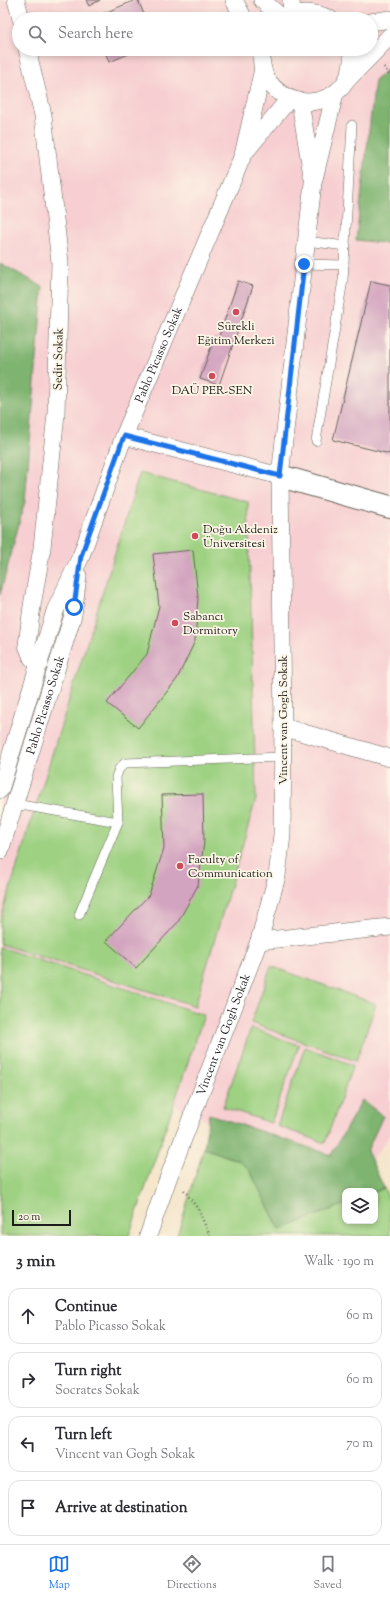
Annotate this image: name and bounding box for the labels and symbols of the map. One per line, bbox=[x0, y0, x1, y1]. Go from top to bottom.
route end bbox=[295, 255, 313, 273]
street label: Pablo Picasso Sokak bbox=[131, 304, 188, 406]
marker: Sürekli Eğitim Merkezi bbox=[231, 307, 241, 317]
place label: Sürekli Eğitim Merkezi bbox=[197, 318, 275, 350]
street label: Sedir Sokak bbox=[49, 327, 69, 390]
marker: DAÜ PER-SEN bbox=[207, 371, 217, 381]
place label: DAÜ PER-SEN bbox=[172, 382, 253, 400]
place label: Doğu Akdeniz Üniversitesi bbox=[203, 521, 278, 553]
marker: Doğu Akdeniz Üniversitesi bbox=[190, 531, 200, 541]
route start bbox=[65, 598, 83, 616]
place label: Sabancı Dormitory bbox=[183, 608, 238, 640]
marker: Sabancı Dormitory bbox=[170, 618, 180, 628]
street label: Pablo Picasso Sokak bbox=[22, 653, 70, 757]
street label: Vincent van Gogh Sokak bbox=[275, 655, 293, 785]
place label: Faculty of Communication bbox=[188, 851, 273, 883]
marker: Faculty of Communication bbox=[175, 861, 185, 871]
street label: Vincent van Gogh Sokak bbox=[192, 971, 256, 1099]
scale bar bbox=[12, 1208, 71, 1227]

